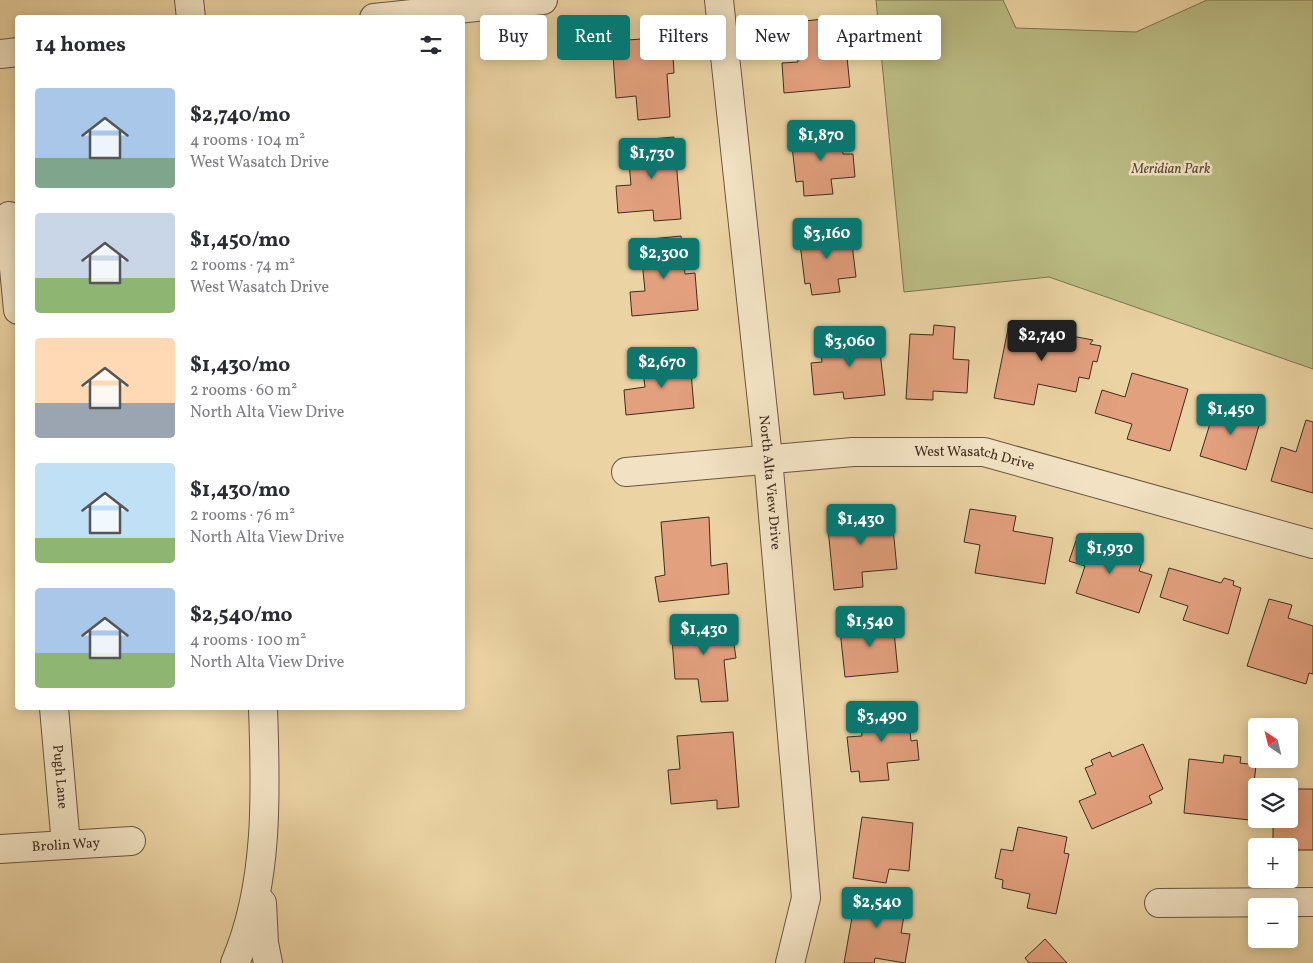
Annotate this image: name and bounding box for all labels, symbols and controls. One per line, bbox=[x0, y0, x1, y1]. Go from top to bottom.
chip: Buy bbox=[480, 15, 547, 60]
chip: Rent bbox=[557, 15, 630, 60]
chip: Filters bbox=[640, 15, 726, 60]
chip: New bbox=[736, 15, 808, 60]
chip: Apartment bbox=[818, 15, 941, 60]
text: 14 homes bbox=[35, 31, 126, 60]
icon: filters bbox=[417, 31, 445, 59]
text: $2,740/mo bbox=[190, 101, 290, 130]
icon: home bbox=[75, 108, 135, 168]
pin: $1,870 bbox=[780, 120, 862, 162]
text: $1,870 bbox=[798, 125, 844, 147]
text: 4 rooms · 104 m² bbox=[190, 130, 305, 152]
pin: $1,730 bbox=[611, 138, 693, 180]
text: $1,730 bbox=[630, 143, 674, 165]
text: West Wasatch Drive bbox=[190, 152, 329, 174]
park label: Meridian Park bbox=[1131, 160, 1211, 179]
pin: $3,160 bbox=[786, 218, 868, 260]
text: $3,160 bbox=[804, 223, 850, 245]
text: $1,450/mo bbox=[190, 226, 290, 255]
icon: home bbox=[75, 233, 135, 293]
pin: $2,300 bbox=[623, 238, 705, 280]
text: $2,300 bbox=[639, 243, 689, 265]
text: 2 rooms · 74 m² bbox=[190, 255, 295, 277]
text: West Wasatch Drive bbox=[190, 277, 329, 299]
pin: $2,740 bbox=[1001, 320, 1083, 362]
text: $2,740 bbox=[1019, 325, 1066, 347]
pin: $3,060 bbox=[809, 326, 891, 368]
text: $3,060 bbox=[825, 331, 875, 353]
pin: $2,670 bbox=[621, 346, 703, 389]
text: $1,430/mo bbox=[190, 351, 290, 380]
text: $2,670 bbox=[638, 352, 686, 374]
icon: home bbox=[75, 358, 135, 418]
text: 2 rooms · 60 m² bbox=[190, 380, 297, 402]
pin: $1,450 bbox=[1190, 394, 1272, 436]
text: $1,450 bbox=[1208, 399, 1254, 421]
text: North Alta View Drive bbox=[190, 402, 344, 424]
street label: North Alta View Drive bbox=[754, 414, 785, 551]
street label: West Wasatch Drive bbox=[914, 443, 1037, 475]
text: $1,430/mo bbox=[190, 476, 290, 505]
icon: home bbox=[75, 483, 135, 543]
pin: $1,430 bbox=[820, 504, 902, 546]
text: 2 rooms · 76 m² bbox=[190, 505, 295, 527]
text: $1,430 bbox=[838, 509, 884, 531]
text: North Alta View Drive bbox=[190, 527, 344, 549]
pin: $1,930 bbox=[1069, 532, 1151, 575]
text: $1,930 bbox=[1087, 538, 1133, 560]
text: $2,540/mo bbox=[190, 601, 293, 630]
pin: $1,540 bbox=[829, 606, 911, 648]
icon: home bbox=[75, 608, 135, 668]
text: $1,540 bbox=[847, 611, 893, 633]
pin: $1,430 bbox=[663, 614, 745, 656]
text: $1,430 bbox=[681, 619, 727, 641]
text: 4 rooms · 100 m² bbox=[190, 630, 306, 652]
text: North Alta View Drive bbox=[190, 652, 344, 674]
pin: $3,490 bbox=[841, 700, 923, 743]
text: $3,490 bbox=[857, 706, 907, 728]
north arrow bbox=[1248, 718, 1298, 768]
map controls bbox=[1248, 718, 1298, 948]
street label: Pugh Lane bbox=[48, 744, 72, 810]
button: layers bbox=[1248, 778, 1298, 828]
street label: Brolin Way bbox=[31, 833, 101, 857]
button: + bbox=[1248, 838, 1298, 888]
pin: $2,540 bbox=[836, 886, 918, 929]
text: $2,540 bbox=[853, 892, 901, 914]
button: − bbox=[1248, 898, 1298, 948]

